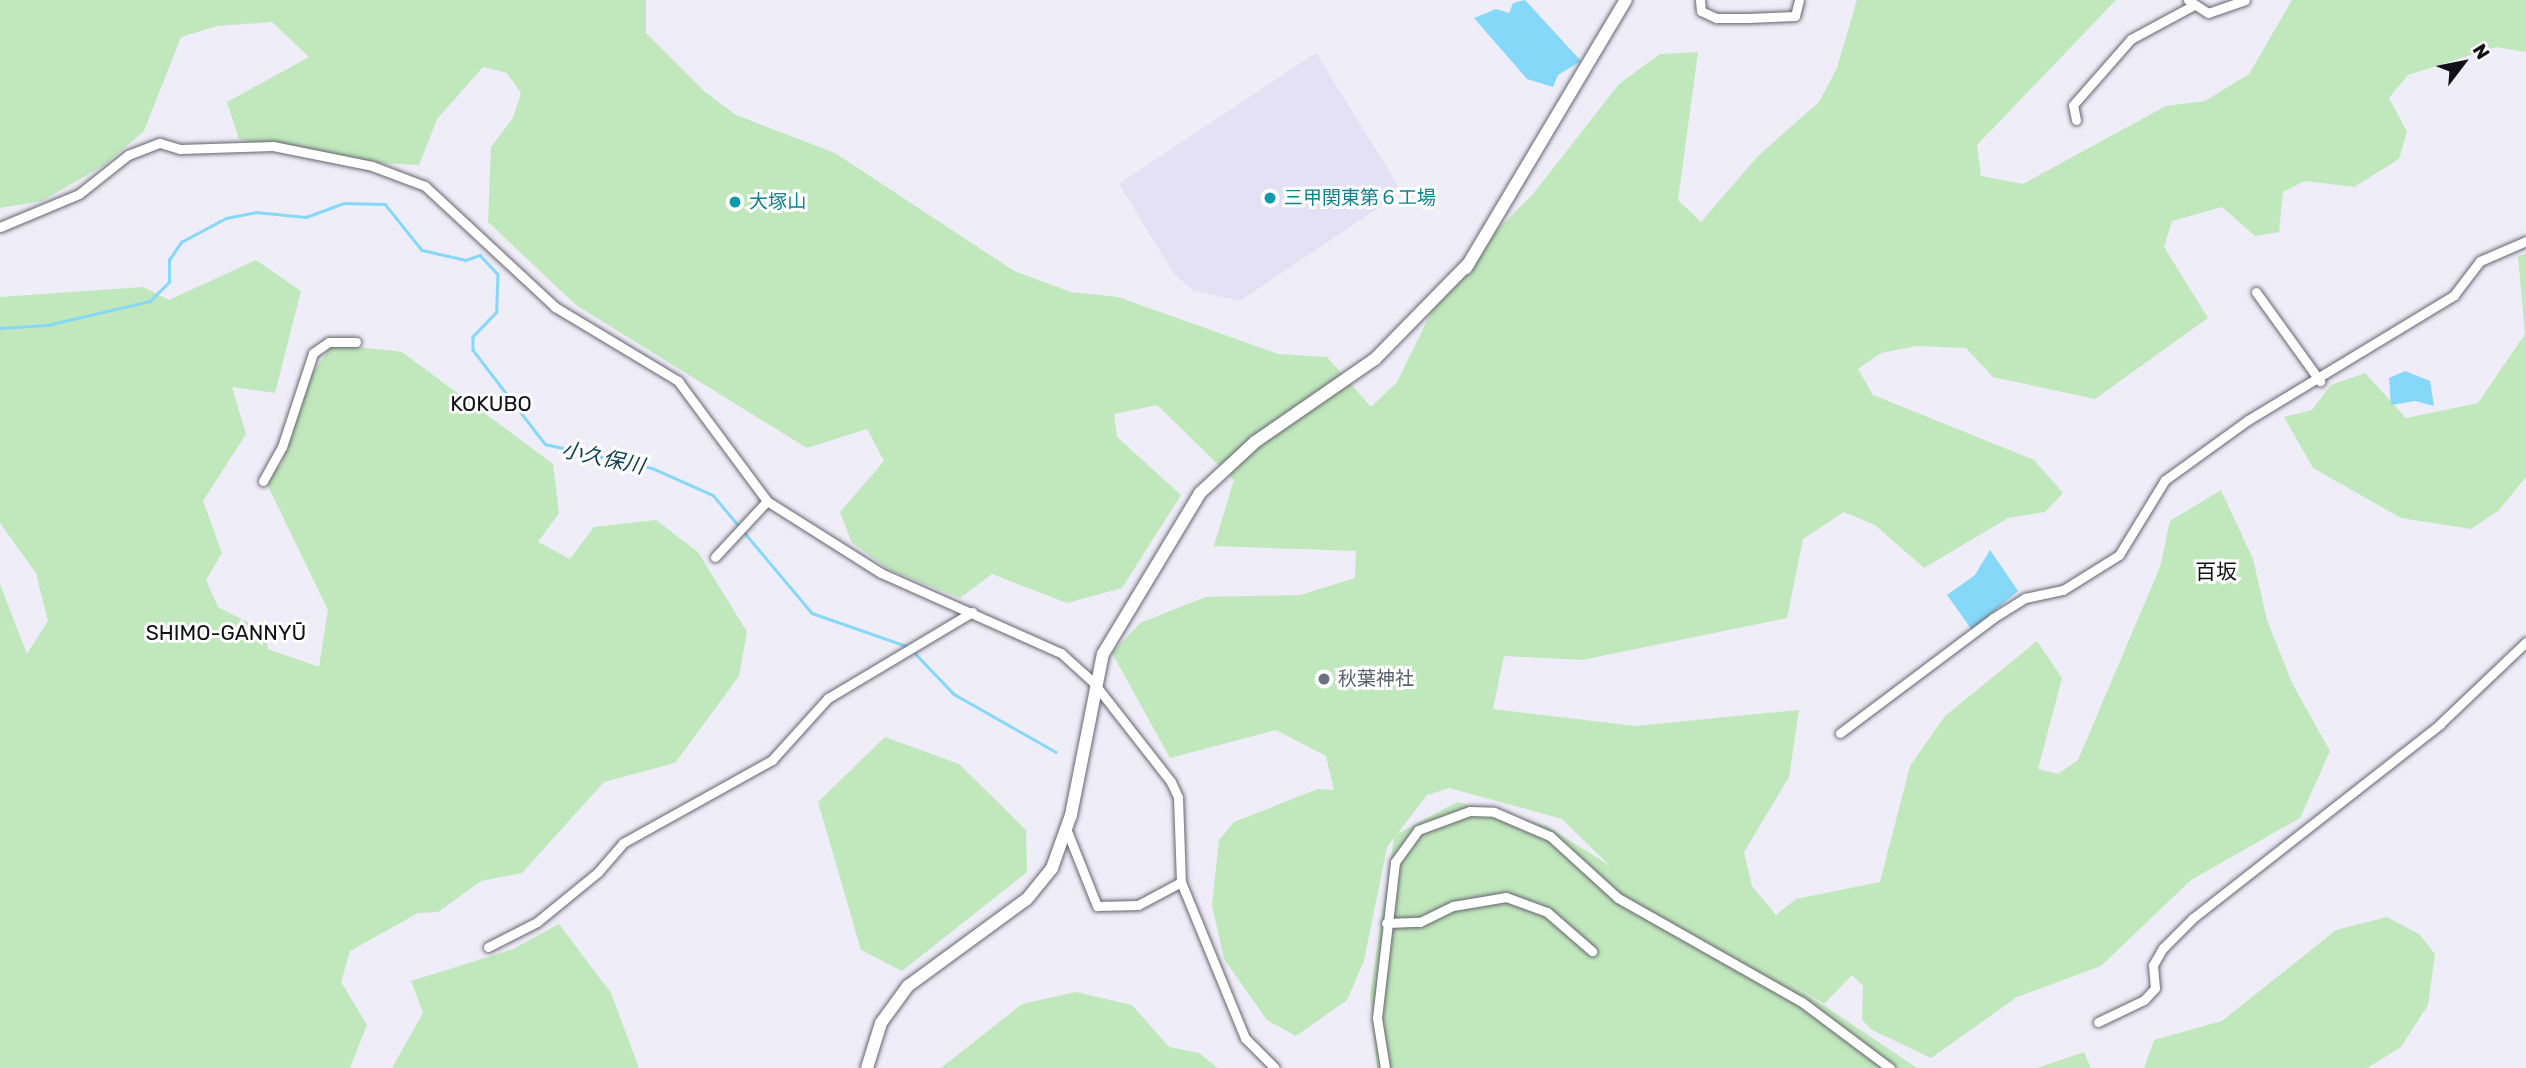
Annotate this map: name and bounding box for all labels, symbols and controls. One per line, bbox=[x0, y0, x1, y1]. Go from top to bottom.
north arrow bbox=[2428, 28, 2498, 98]
text: N bbox=[2468, 40, 2495, 63]
place label: 三甲関東第６工場 bbox=[1284, 187, 1436, 209]
marker: 三甲関東第６工場 bbox=[1262, 190, 1278, 206]
place label: 大塚山 bbox=[749, 191, 806, 213]
marker: 大塚山 bbox=[727, 194, 743, 210]
district label: KOKUBO bbox=[445, 391, 537, 417]
water label: 小久保川 bbox=[559, 437, 647, 479]
district label: 百坂 bbox=[2195, 559, 2237, 585]
district label: SHIMO-GANNYŪ bbox=[135, 620, 317, 646]
place label: 秋葉神社 bbox=[1338, 668, 1414, 690]
marker: 秋葉神社 bbox=[1316, 671, 1332, 687]

